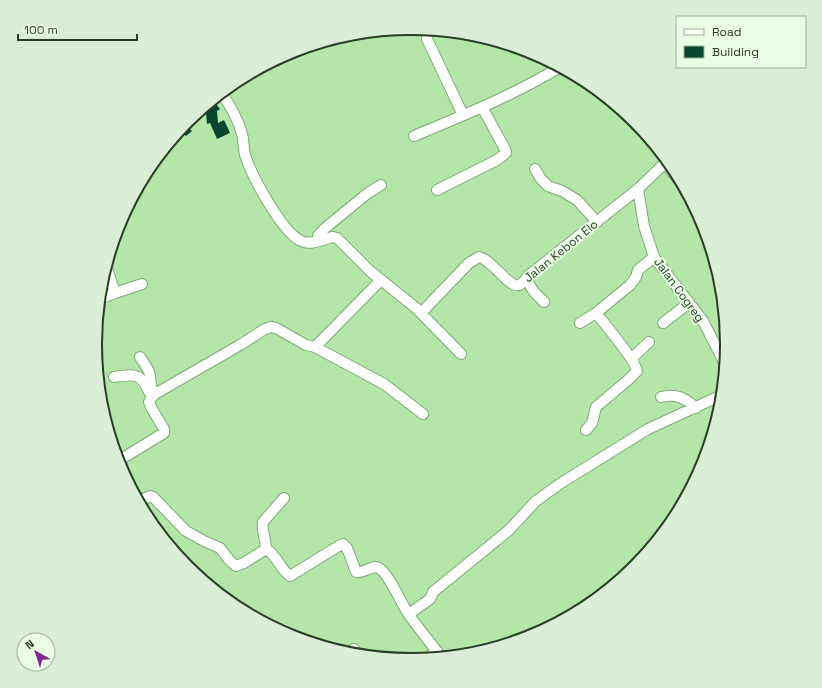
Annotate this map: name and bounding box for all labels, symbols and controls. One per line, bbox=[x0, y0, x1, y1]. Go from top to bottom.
scale bar bbox=[18, 16, 137, 42]
legend bbox=[676, 16, 806, 68]
text: 100 m bbox=[24, 22, 58, 38]
text: Road bbox=[712, 24, 741, 40]
text: Building bbox=[712, 44, 759, 60]
street label: Jalan Kebon Elo bbox=[521, 216, 601, 286]
street label: Jalan Cogreg bbox=[650, 255, 708, 325]
north arrow bbox=[16, 632, 56, 672]
text: N bbox=[22, 636, 37, 652]

